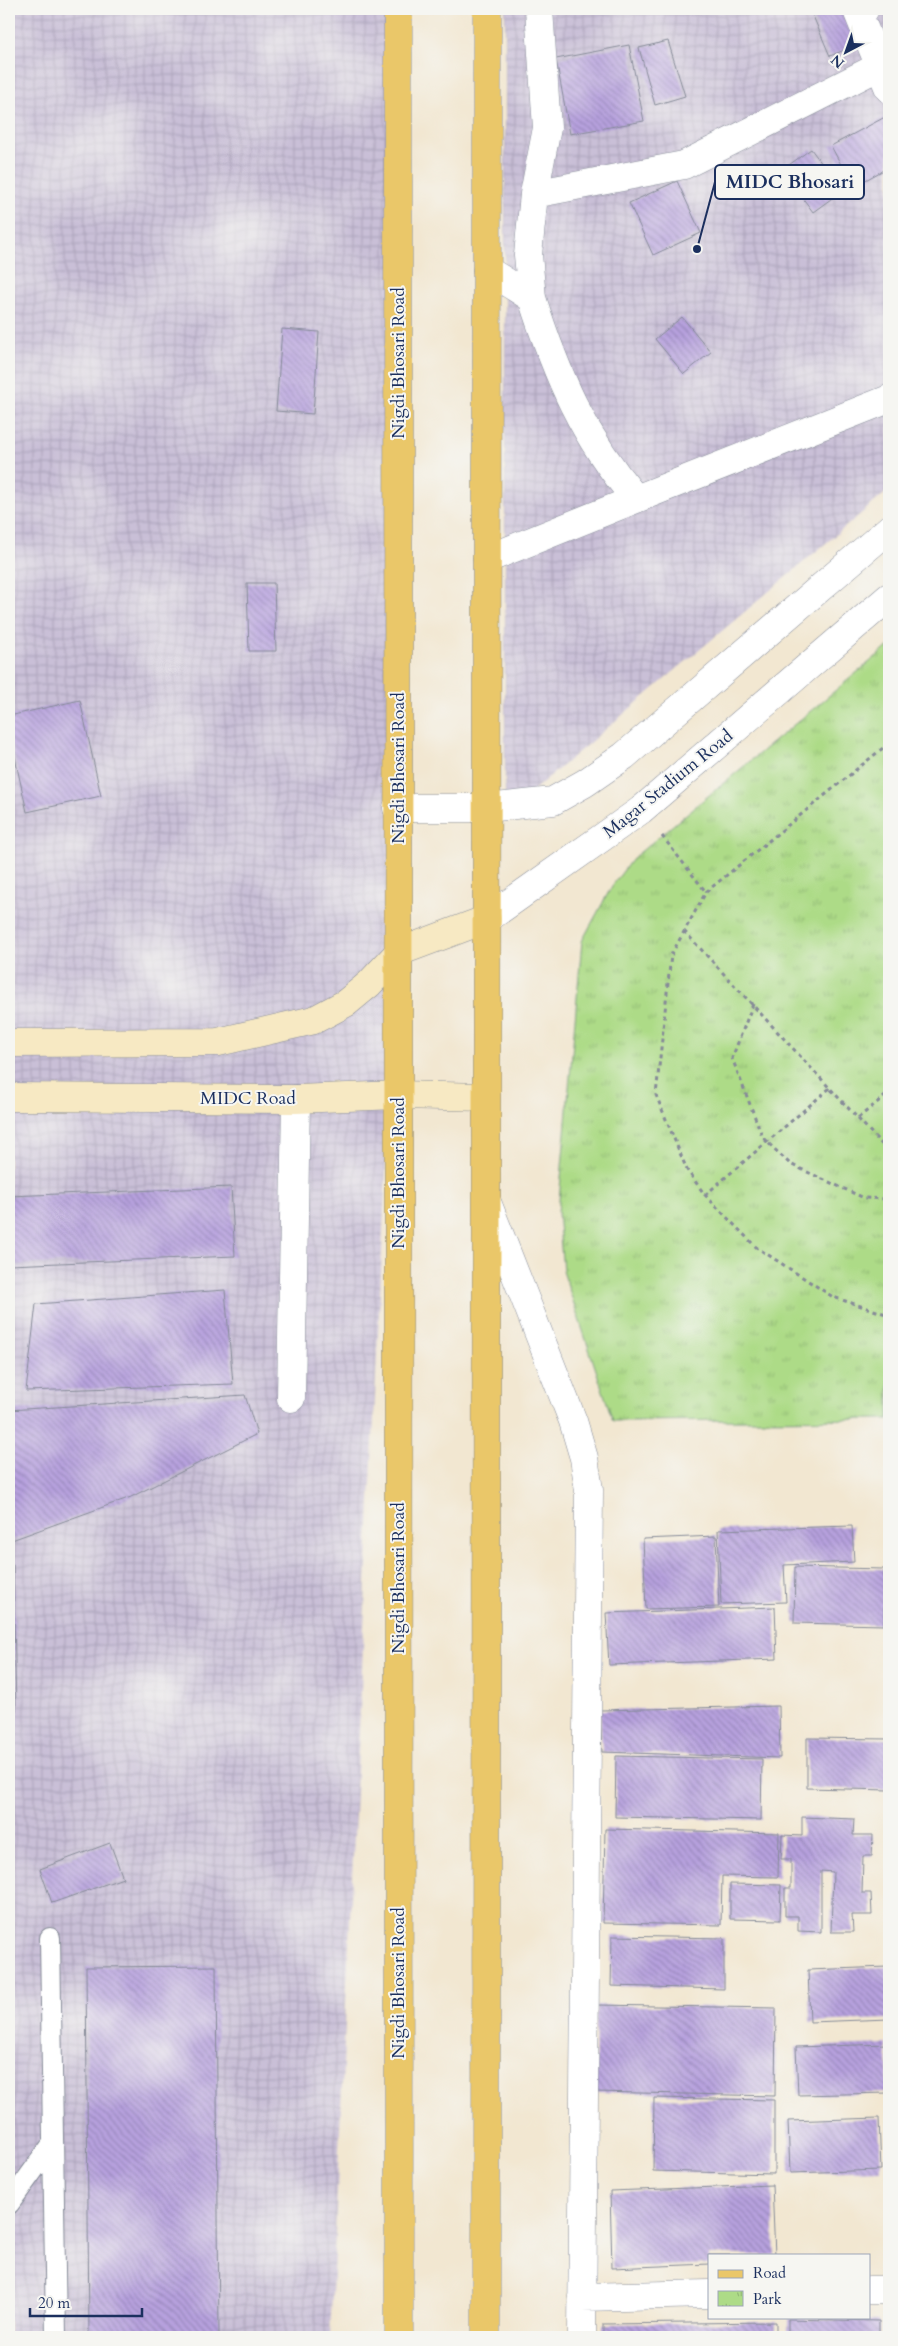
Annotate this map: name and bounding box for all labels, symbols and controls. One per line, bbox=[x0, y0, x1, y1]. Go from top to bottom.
north arrow bbox=[820, 28, 870, 78]
text: N bbox=[827, 50, 849, 73]
callout: MIDC Bhosari bbox=[715, 165, 864, 199]
text: MIDC Bhosari bbox=[726, 169, 854, 195]
street label: Nigdi Bhosari Road bbox=[386, 287, 411, 439]
street label: Nigdi Bhosari Road bbox=[386, 692, 411, 844]
street label: Magar Stadium Road bbox=[598, 723, 739, 844]
street label: MIDC Road bbox=[200, 1086, 296, 1111]
street label: Nigdi Bhosari Road bbox=[386, 1097, 411, 1249]
street label: Nigdi Bhosari Road bbox=[386, 1502, 411, 1654]
street label: Nigdi Bhosari Road bbox=[386, 1907, 411, 2059]
legend bbox=[708, 2254, 870, 2318]
text: Road bbox=[753, 2263, 786, 2283]
scale bar bbox=[30, 2286, 142, 2318]
text: Park bbox=[753, 2289, 782, 2309]
text: 20 m bbox=[38, 2293, 70, 2313]

